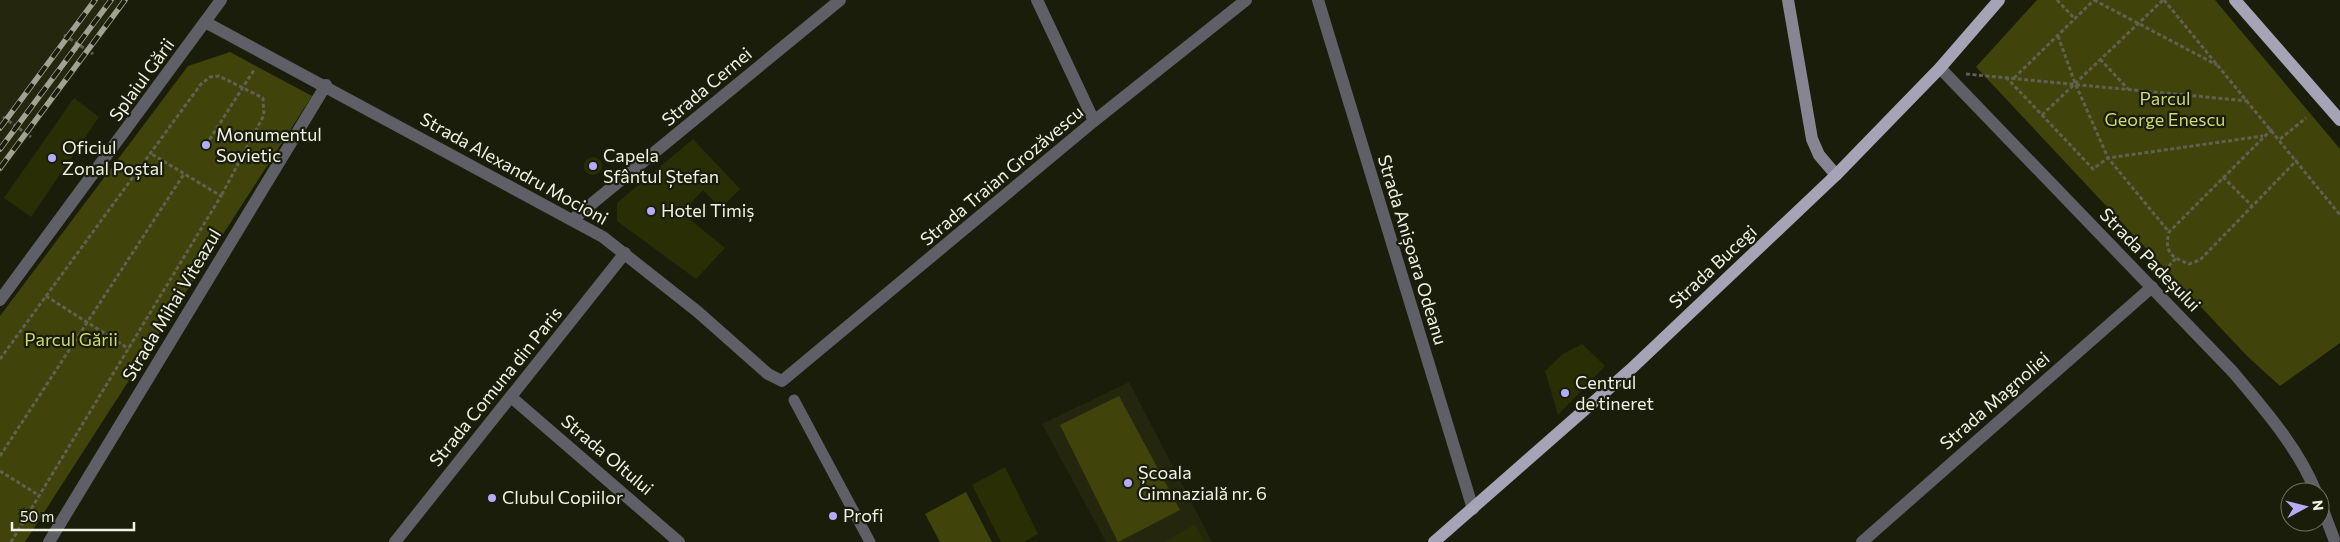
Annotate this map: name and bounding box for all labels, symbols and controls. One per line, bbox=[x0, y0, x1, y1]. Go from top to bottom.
street label: Splaiul Gării bbox=[104, 34, 179, 125]
street label: Strada Cernei bbox=[657, 42, 756, 130]
park label: Parcul George Enescu bbox=[2105, 87, 2225, 130]
street label: Strada Traian Grozăvescu bbox=[915, 101, 1087, 250]
street label: Strada Alexandru Mocioni bbox=[417, 107, 612, 229]
place label: Monumentul Sovietic bbox=[216, 123, 322, 166]
place label: Oficiul Zonal Poștal bbox=[62, 136, 164, 180]
marker: Monumentul Sovietic bbox=[200, 139, 212, 151]
place label: Capela Sfântul Ștefan bbox=[603, 144, 719, 188]
marker: Oficiul Zonal Poștal bbox=[46, 152, 58, 164]
street label: Strada Anișoara Odeanu bbox=[1373, 152, 1452, 348]
marker: Capela Sfântul Ștefan bbox=[587, 160, 599, 172]
place label: Hotel Timiș bbox=[661, 199, 755, 222]
street label: Strada Padeșului bbox=[2095, 203, 2206, 316]
marker: Hotel Timiș bbox=[645, 205, 657, 217]
street label: Strada Bucegi bbox=[1664, 220, 1761, 312]
street label: Strada Mihai Viteazul bbox=[117, 224, 225, 385]
street label: Strada Comuna din Paris bbox=[424, 302, 566, 471]
park label: Parcul Gării bbox=[24, 328, 118, 350]
street label: Strada Magnoliei bbox=[1935, 347, 2054, 454]
place label: Centrul de tineret bbox=[1575, 371, 1654, 414]
marker: Centrul de tineret bbox=[1559, 387, 1571, 399]
street label: Strada Oltului bbox=[557, 409, 658, 499]
place label: Școala Gimnazială nr. 6 bbox=[1138, 461, 1267, 504]
marker: Școala Gimnazială nr. 6 bbox=[1122, 477, 1134, 489]
north arrow bbox=[2280, 482, 2330, 532]
place label: Clubul Copiilor bbox=[502, 486, 623, 508]
marker: Clubul Copiilor bbox=[486, 492, 498, 504]
text: N bbox=[2309, 499, 2327, 512]
scale bar bbox=[12, 500, 135, 532]
place label: Profi bbox=[843, 504, 884, 526]
text: 50 m bbox=[20, 507, 54, 525]
marker: Profi bbox=[827, 510, 839, 522]

